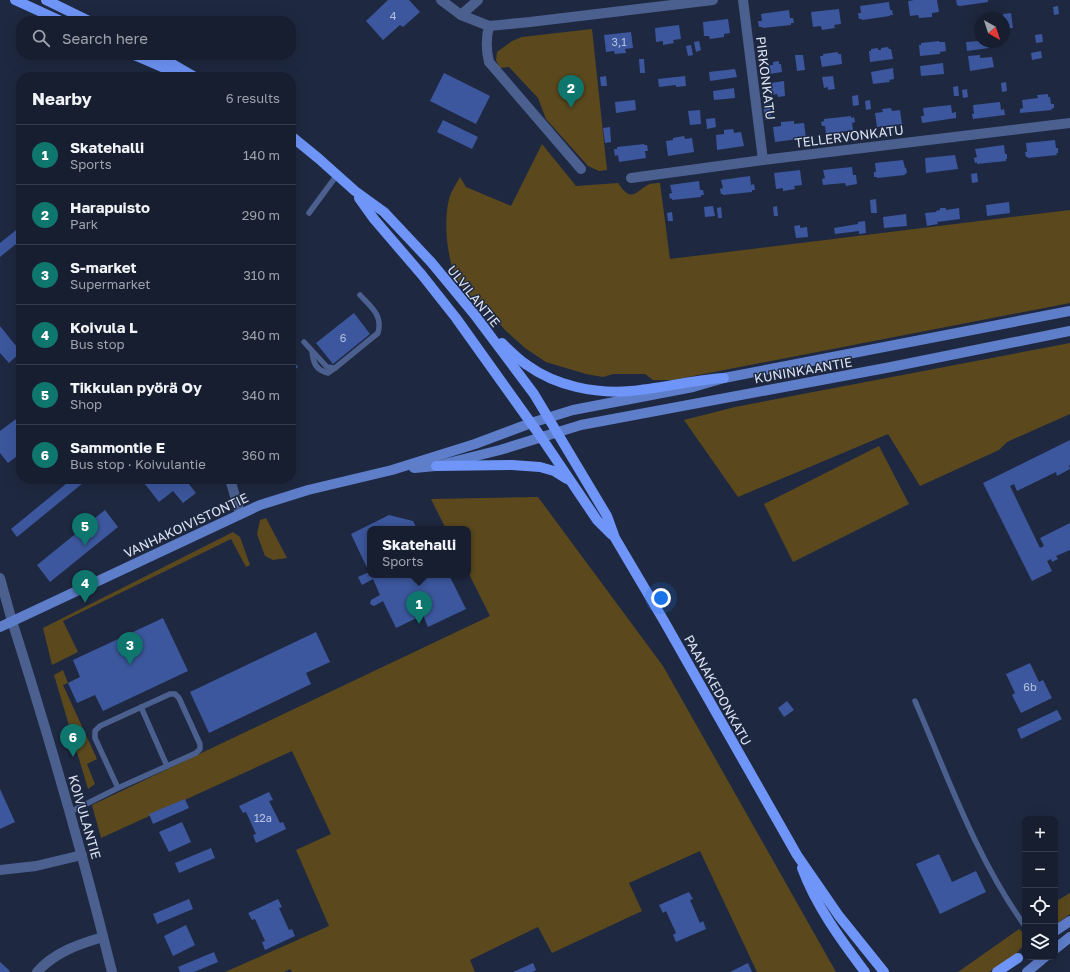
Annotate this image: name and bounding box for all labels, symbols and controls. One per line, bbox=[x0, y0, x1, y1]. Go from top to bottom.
house number: 4 bbox=[390, 9, 397, 22]
north arrow bbox=[974, 12, 1010, 48]
search box bbox=[16, 16, 296, 60]
icon: search bbox=[30, 27, 52, 49]
text: Search here bbox=[62, 29, 148, 47]
house number: 3,1 bbox=[611, 35, 627, 48]
street label: PIRKONKATU bbox=[753, 35, 779, 121]
pin: 2 bbox=[558, 75, 584, 108]
text: Nearby bbox=[32, 88, 92, 109]
text: 6 results bbox=[226, 90, 280, 106]
street label: TELLERVONKATU bbox=[794, 121, 904, 151]
text: Skatehalli bbox=[70, 138, 144, 156]
text: 1 bbox=[42, 147, 48, 163]
text: 140 m bbox=[243, 147, 280, 163]
text: Sports bbox=[70, 156, 112, 172]
text: Harapuisto bbox=[70, 198, 150, 216]
text: 2 bbox=[41, 207, 49, 223]
text: 290 m bbox=[242, 207, 280, 223]
text: Park bbox=[70, 216, 98, 232]
text: S-market bbox=[70, 258, 137, 276]
street label: ULVILANTIE bbox=[444, 262, 504, 330]
text: 3 bbox=[41, 267, 49, 283]
text: 310 m bbox=[243, 267, 280, 283]
text: Supermarket bbox=[70, 276, 151, 292]
text: Koivula L bbox=[70, 318, 138, 336]
text: 4 bbox=[41, 327, 49, 343]
text: 340 m bbox=[242, 327, 280, 343]
house number: 6 bbox=[340, 331, 347, 344]
text: Bus stop bbox=[70, 336, 125, 352]
street label: KUNINKAANTIE bbox=[753, 354, 853, 386]
text: Tikkulan pyörä Oy bbox=[70, 378, 202, 396]
text: 5 bbox=[41, 387, 49, 403]
text: 340 m bbox=[242, 387, 280, 403]
text: Shop bbox=[70, 396, 102, 412]
text: Sammontie E bbox=[70, 438, 165, 456]
text: 6 bbox=[41, 447, 49, 463]
text: 360 m bbox=[242, 447, 280, 463]
text: Bus stop · Koivulantie bbox=[70, 456, 206, 472]
street label: VANHAKOIVISTONTIE bbox=[121, 489, 251, 561]
pin: 5 bbox=[72, 513, 98, 546]
popup bbox=[367, 526, 471, 578]
text: Skatehalli bbox=[382, 535, 456, 553]
text: Sports bbox=[382, 553, 424, 569]
pin: 4 bbox=[72, 570, 98, 603]
your location bbox=[651, 588, 671, 608]
pin: 1 bbox=[406, 591, 432, 624]
pin: 3 bbox=[117, 632, 143, 665]
street label: PAANAKEDONKATU bbox=[681, 632, 755, 748]
house number: 6b bbox=[1023, 680, 1037, 693]
pin: 6 bbox=[60, 724, 86, 757]
street label: KOIVULANTIE bbox=[65, 773, 105, 861]
house number: 12a bbox=[254, 811, 272, 824]
map controls bbox=[1022, 816, 1058, 960]
button: + bbox=[1022, 816, 1058, 852]
button: − bbox=[1022, 852, 1058, 888]
button: locate bbox=[1022, 888, 1058, 924]
button: layers bbox=[1022, 924, 1058, 960]

